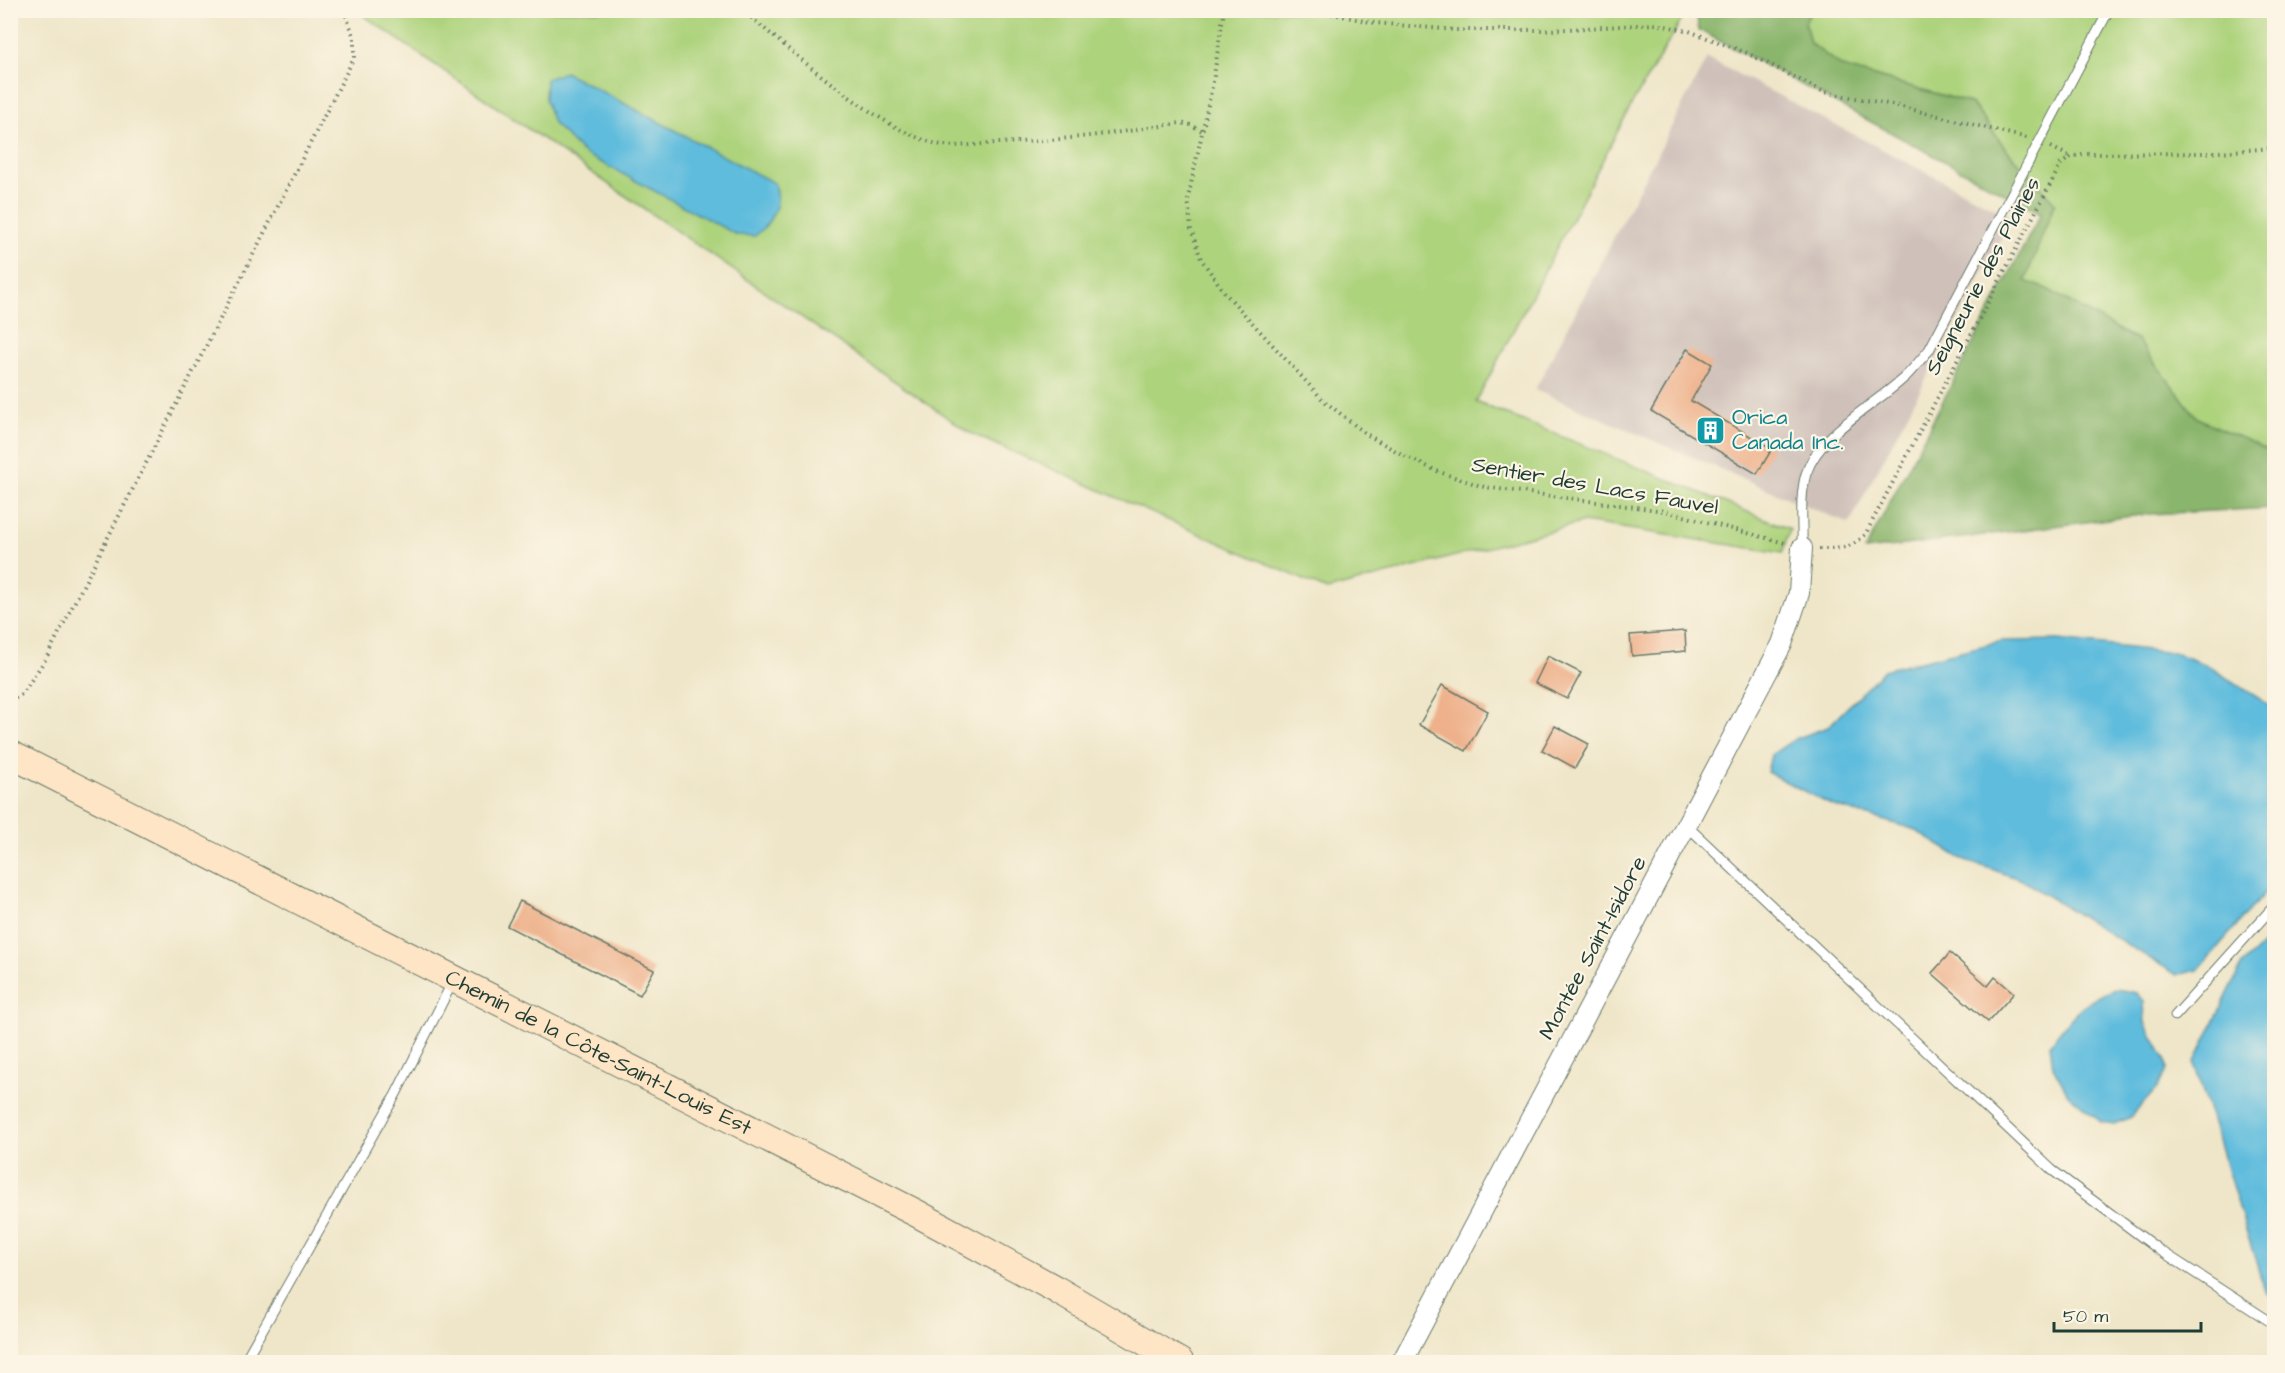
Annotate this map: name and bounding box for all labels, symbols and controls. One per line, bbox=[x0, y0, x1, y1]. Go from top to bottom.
street label: Seigneurie des Plaines bbox=[1918, 172, 2049, 381]
place label: Orica Canada Inc. bbox=[1732, 402, 1844, 458]
building icon: Orica Canada Inc. bbox=[1695, 414, 1727, 446]
street label: Sentier des Lacs Fauvel bbox=[1469, 449, 1721, 523]
street label: Montée Saint-Isidore bbox=[1531, 851, 1655, 1045]
street label: Chemin de la Côte-Saint-Louis Est bbox=[440, 962, 758, 1143]
scale bar bbox=[2054, 1295, 2201, 1333]
text: 50 m bbox=[2063, 1304, 2108, 1329]

